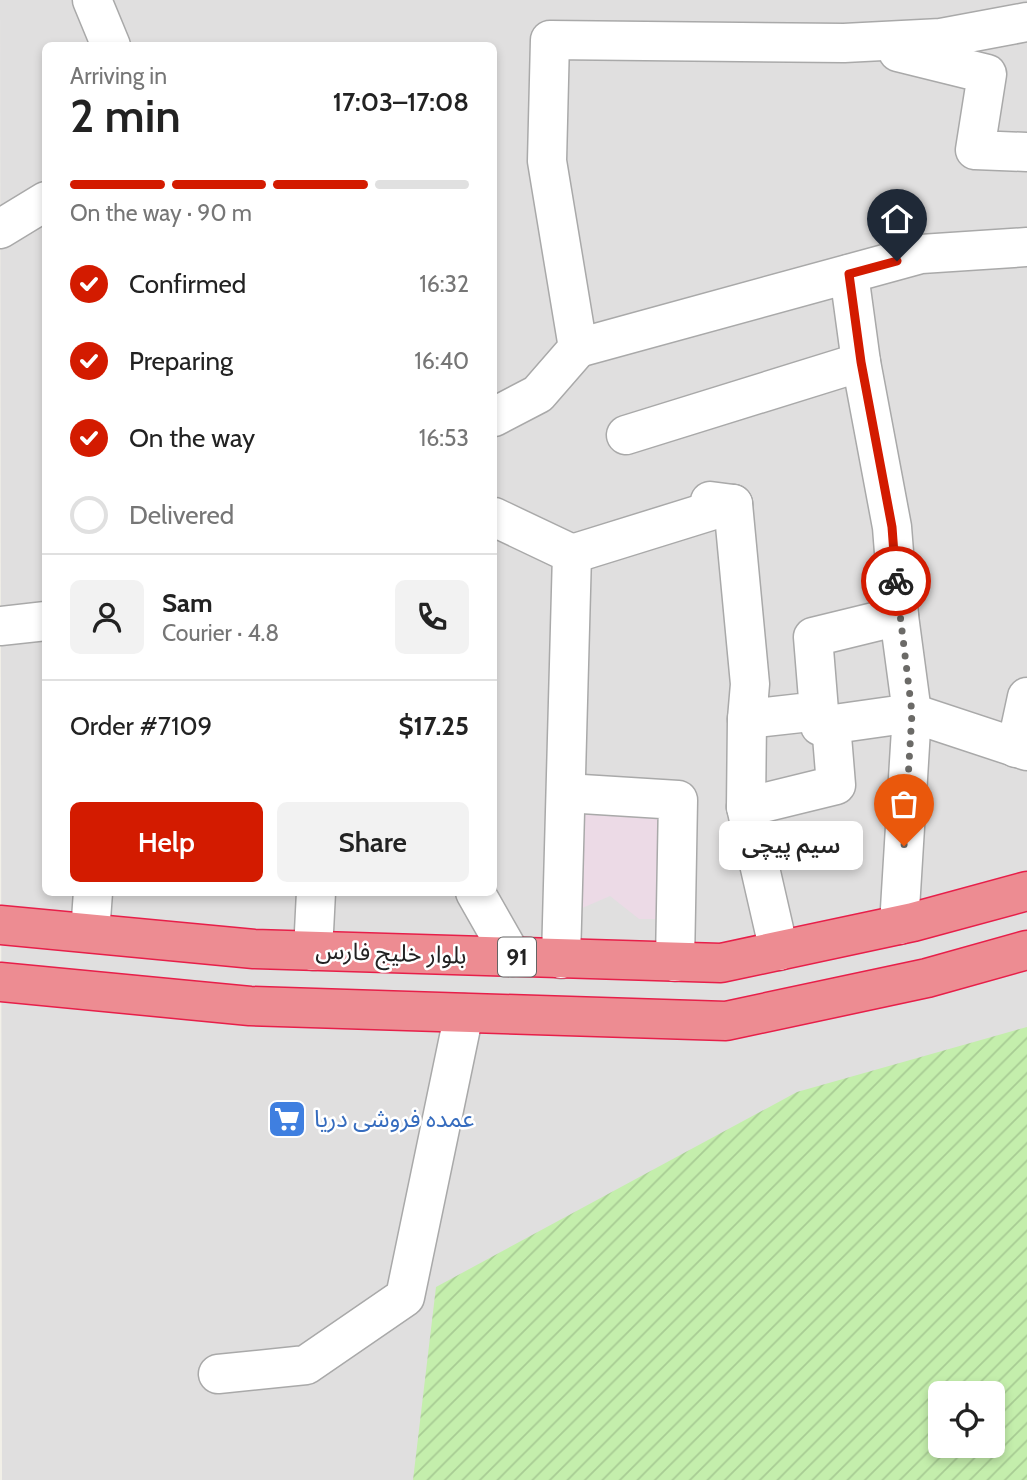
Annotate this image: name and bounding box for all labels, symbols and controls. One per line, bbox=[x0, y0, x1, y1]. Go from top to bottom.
text: Arriving in bbox=[70, 62, 167, 90]
text: 17:03–17:08 bbox=[333, 86, 469, 118]
text: 2 min bbox=[70, 88, 181, 144]
pin bbox=[867, 189, 927, 261]
text: On the way · 90 m bbox=[70, 199, 252, 227]
icon: home bbox=[878, 200, 916, 238]
icon: check bbox=[70, 265, 108, 303]
text: Confirmed bbox=[129, 268, 246, 300]
text: 16:32 bbox=[419, 270, 469, 298]
icon: check bbox=[70, 342, 108, 380]
text: Preparing bbox=[129, 345, 233, 377]
text: 16:40 bbox=[414, 347, 469, 375]
icon: check bbox=[70, 419, 108, 457]
text: On the way bbox=[129, 422, 255, 454]
text: 16:53 bbox=[419, 424, 469, 452]
text: Delivered bbox=[129, 499, 234, 531]
courier bbox=[861, 546, 931, 616]
icon: bike bbox=[877, 562, 915, 600]
button: person bbox=[70, 580, 144, 654]
button: phone bbox=[395, 580, 469, 654]
text: Sam bbox=[162, 587, 213, 619]
text: Courier · 4.8 bbox=[162, 619, 279, 647]
text: Order #7109 bbox=[70, 710, 212, 742]
text: $17.25 bbox=[398, 710, 469, 742]
pin bbox=[874, 774, 934, 846]
icon: bag bbox=[885, 785, 923, 823]
button: Help bbox=[70, 802, 263, 882]
button: Share bbox=[277, 802, 469, 882]
callout: سیم پیچی bbox=[718, 822, 862, 870]
text: سیم پیچی bbox=[742, 831, 840, 859]
street label: بلوار خلیج فارس bbox=[315, 935, 467, 973]
road number: 91 bbox=[498, 938, 536, 976]
supermarket icon: عمده فروشی دریا bbox=[266, 1098, 308, 1140]
place label: عمده فروشی دریا bbox=[314, 1104, 474, 1133]
map controls bbox=[928, 1381, 1005, 1458]
button: locate bbox=[928, 1381, 1005, 1458]

